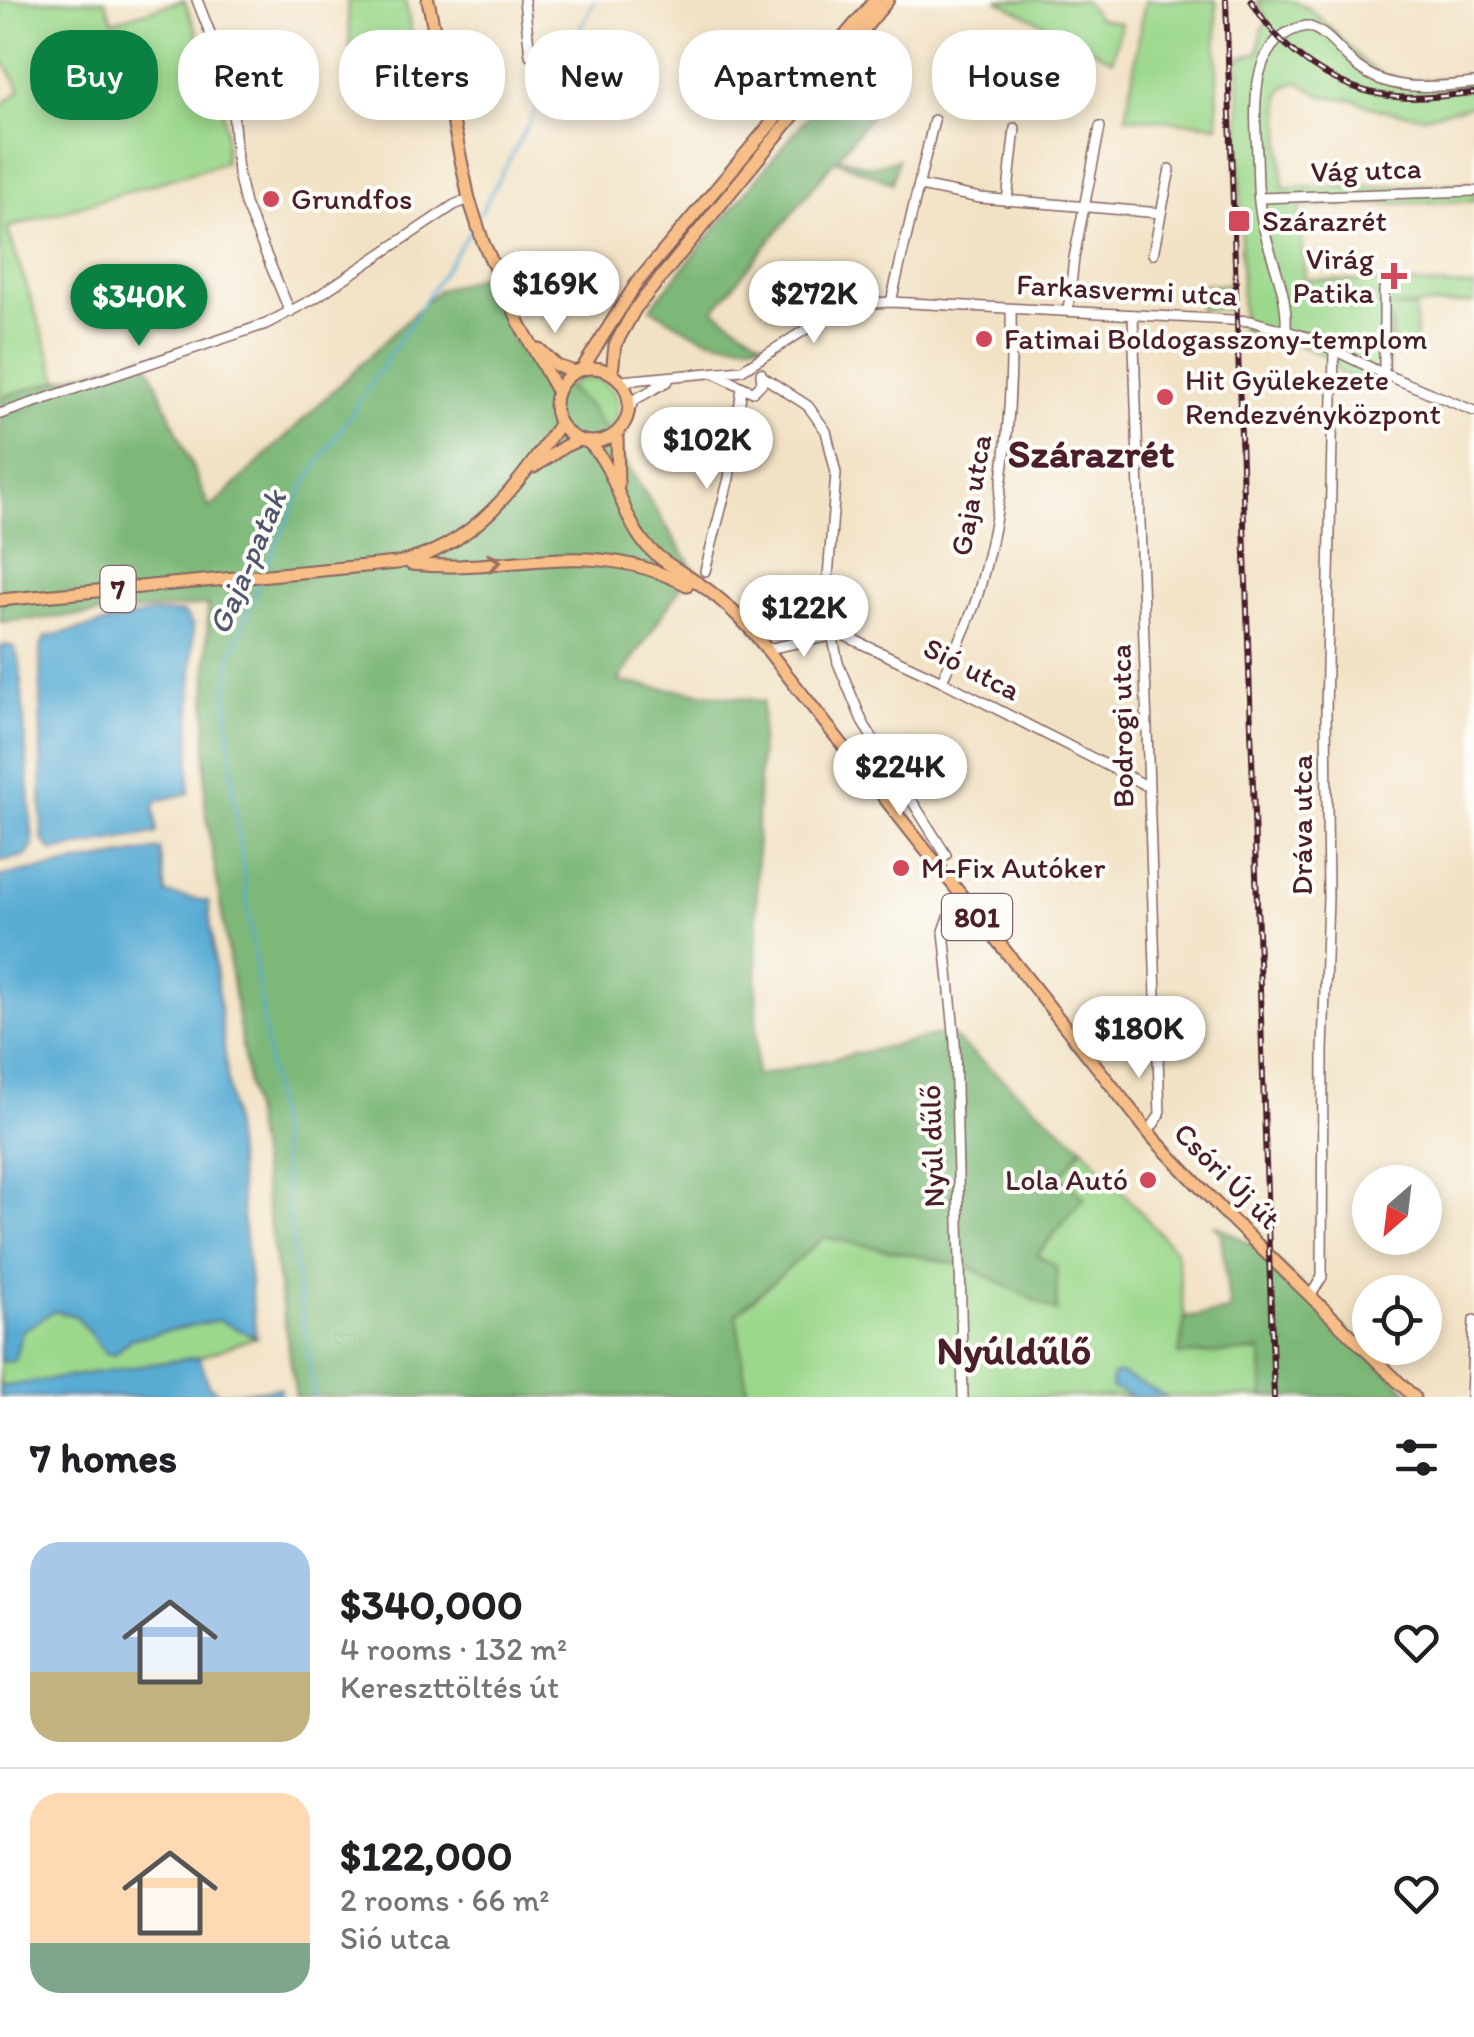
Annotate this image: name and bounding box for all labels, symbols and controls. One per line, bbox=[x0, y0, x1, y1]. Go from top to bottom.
chip: Buy bbox=[30, 30, 158, 120]
chip: Rent bbox=[178, 30, 319, 120]
chip: Filters bbox=[339, 30, 505, 120]
chip: New bbox=[525, 30, 659, 120]
chip: Apartment bbox=[679, 30, 912, 120]
chip: House bbox=[932, 30, 1096, 120]
street label: Vág utca bbox=[1310, 149, 1422, 190]
place label: Grundfos bbox=[291, 180, 412, 217]
marker: Grundfos bbox=[260, 188, 282, 210]
place label: Szárazrét bbox=[1262, 202, 1387, 239]
marker: Szárazrét bbox=[1226, 208, 1252, 234]
place label: Virág Patika bbox=[1293, 240, 1375, 311]
pin: $169K bbox=[485, 251, 625, 336]
pin: $272K bbox=[744, 261, 884, 346]
pin: $340K bbox=[69, 264, 209, 349]
text: $169K bbox=[512, 264, 598, 302]
street label: Farkasvermi utca bbox=[1015, 265, 1239, 314]
marker: Virág Patika bbox=[1383, 265, 1405, 287]
text: $272K bbox=[771, 274, 857, 312]
text: $340K bbox=[92, 277, 186, 315]
place label: Fatimai Boldogasszony-templom bbox=[1004, 320, 1428, 357]
marker: Fatimai Boldogasszony-templom bbox=[973, 328, 995, 350]
place label: Hit Gyülekezete Rendezvényközpont bbox=[1185, 361, 1441, 432]
marker: Hit Gyülekezete Rendezvényközpont bbox=[1154, 386, 1176, 408]
pin: $102K bbox=[637, 407, 777, 492]
text: $102K bbox=[663, 420, 751, 458]
district label: Szárazrét bbox=[1008, 429, 1174, 477]
street label: Gaja utca bbox=[942, 431, 999, 559]
water label: Gaja-patak bbox=[200, 483, 295, 640]
one-way arrow bbox=[486, 552, 502, 574]
road number: 7 bbox=[100, 566, 136, 612]
pin: $122K bbox=[734, 575, 874, 660]
text: $122K bbox=[761, 588, 847, 626]
street label: Sió utca bbox=[918, 629, 1027, 709]
street label: Bodrogi utca bbox=[1102, 644, 1141, 808]
pin: $224K bbox=[830, 734, 970, 819]
text: $224K bbox=[855, 747, 945, 785]
street label: Dráva utca bbox=[1283, 754, 1320, 895]
place label: M-Fix Autóker bbox=[921, 849, 1106, 886]
marker: M-Fix Autóker bbox=[890, 857, 912, 879]
road number: 801 bbox=[942, 894, 1012, 940]
pin: $180K bbox=[1069, 996, 1209, 1081]
text: $180K bbox=[1095, 1009, 1183, 1047]
street label: Nyúl dűlő bbox=[911, 1084, 952, 1208]
street label: Csóri Új út bbox=[1166, 1115, 1288, 1237]
place label: Lola Autó bbox=[1005, 1161, 1128, 1198]
north arrow bbox=[1352, 1165, 1442, 1255]
map controls bbox=[1352, 1165, 1442, 1365]
marker: Lola Autó bbox=[1137, 1169, 1159, 1191]
button: locate bbox=[1352, 1275, 1442, 1365]
district label: Nyúldűlő bbox=[936, 1326, 1092, 1374]
icon: filters bbox=[1389, 1430, 1444, 1485]
text: 7 homes bbox=[30, 1432, 177, 1483]
text: $340,000 bbox=[340, 1579, 523, 1630]
icon: home bbox=[110, 1582, 230, 1702]
icon: heart bbox=[1389, 1615, 1444, 1670]
text: 4 rooms · 132 m² bbox=[340, 1630, 567, 1668]
text: Kereszttöltés út bbox=[340, 1668, 559, 1706]
text: $122,000 bbox=[340, 1830, 513, 1881]
icon: home bbox=[110, 1833, 230, 1953]
icon: heart bbox=[1389, 1866, 1444, 1921]
text: 2 rooms · 66 m² bbox=[340, 1881, 550, 1919]
text: Sió utca bbox=[340, 1919, 450, 1957]

